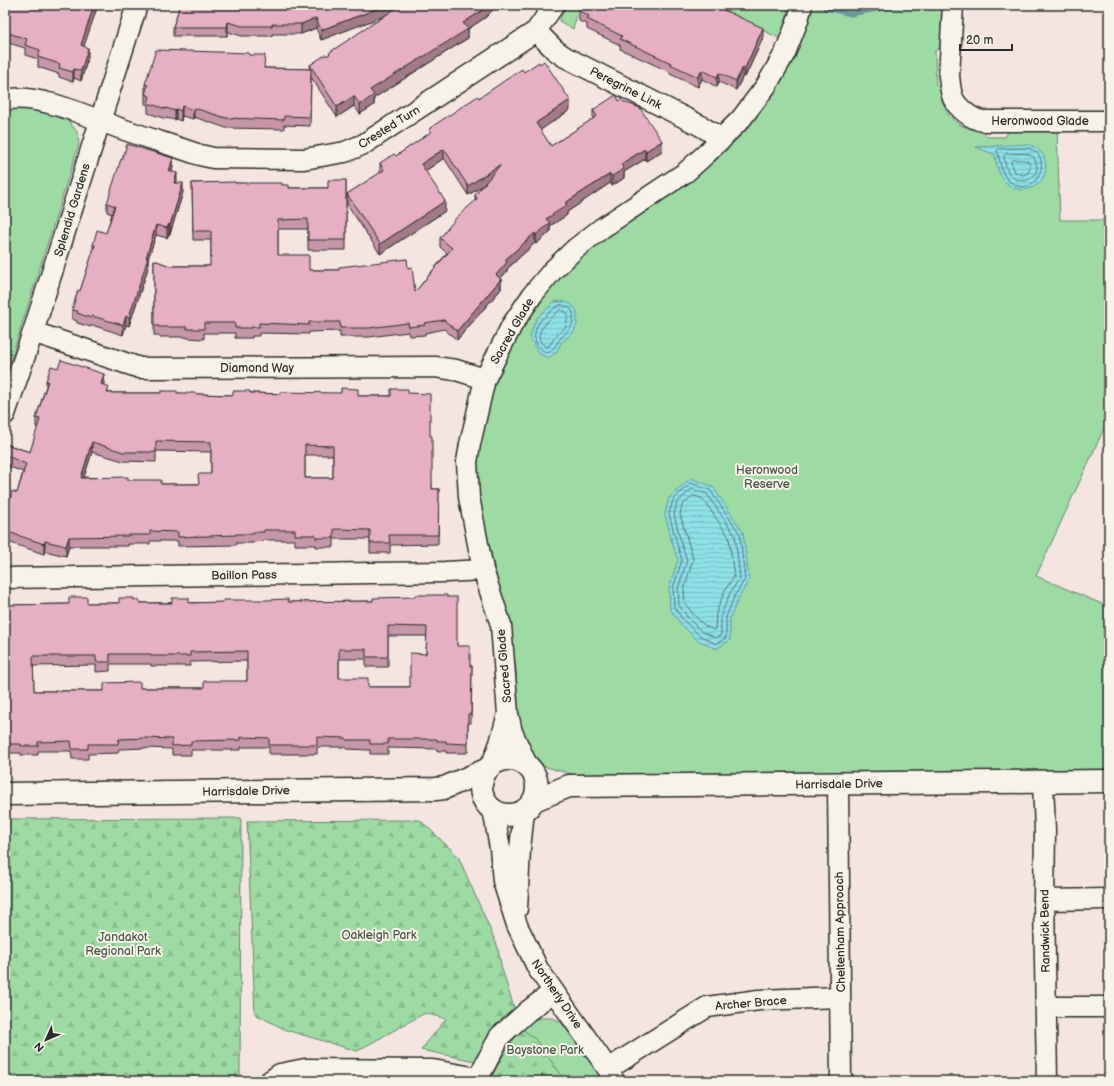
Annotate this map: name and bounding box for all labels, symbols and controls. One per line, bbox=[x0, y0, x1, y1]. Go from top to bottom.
scale bar bbox=[960, 26, 1012, 52]
text: 20 m bbox=[966, 33, 993, 48]
street label: Peregrine Link bbox=[587, 64, 664, 113]
street label: Crested Turn bbox=[356, 102, 423, 152]
street label: Heronwood Glade bbox=[991, 114, 1089, 129]
street label: Splendid Gardens bbox=[51, 161, 94, 259]
street label: Sacred Glade bbox=[487, 295, 537, 367]
street label: Diamond Way bbox=[220, 361, 295, 376]
park label: Heronwood Reserve bbox=[736, 463, 798, 492]
street label: Baillon Pass bbox=[211, 567, 277, 584]
street label: Sacred Glade bbox=[494, 628, 515, 704]
street label: Harrisdale Drive bbox=[795, 776, 883, 793]
street label: Harrisdale Drive bbox=[202, 783, 290, 800]
street label: Cheltenham Approach bbox=[832, 871, 849, 992]
street label: Randwick Bend bbox=[1037, 889, 1054, 973]
park label: Oakleigh Park bbox=[341, 928, 417, 943]
park label: Jandakot Regional Park bbox=[85, 930, 161, 959]
street label: Northerly Drive bbox=[528, 957, 585, 1032]
street label: Archer Brace bbox=[715, 993, 787, 1014]
north arrow bbox=[26, 1020, 66, 1060]
text: N bbox=[32, 1039, 47, 1054]
park label: Baystone Park bbox=[506, 1043, 584, 1058]

